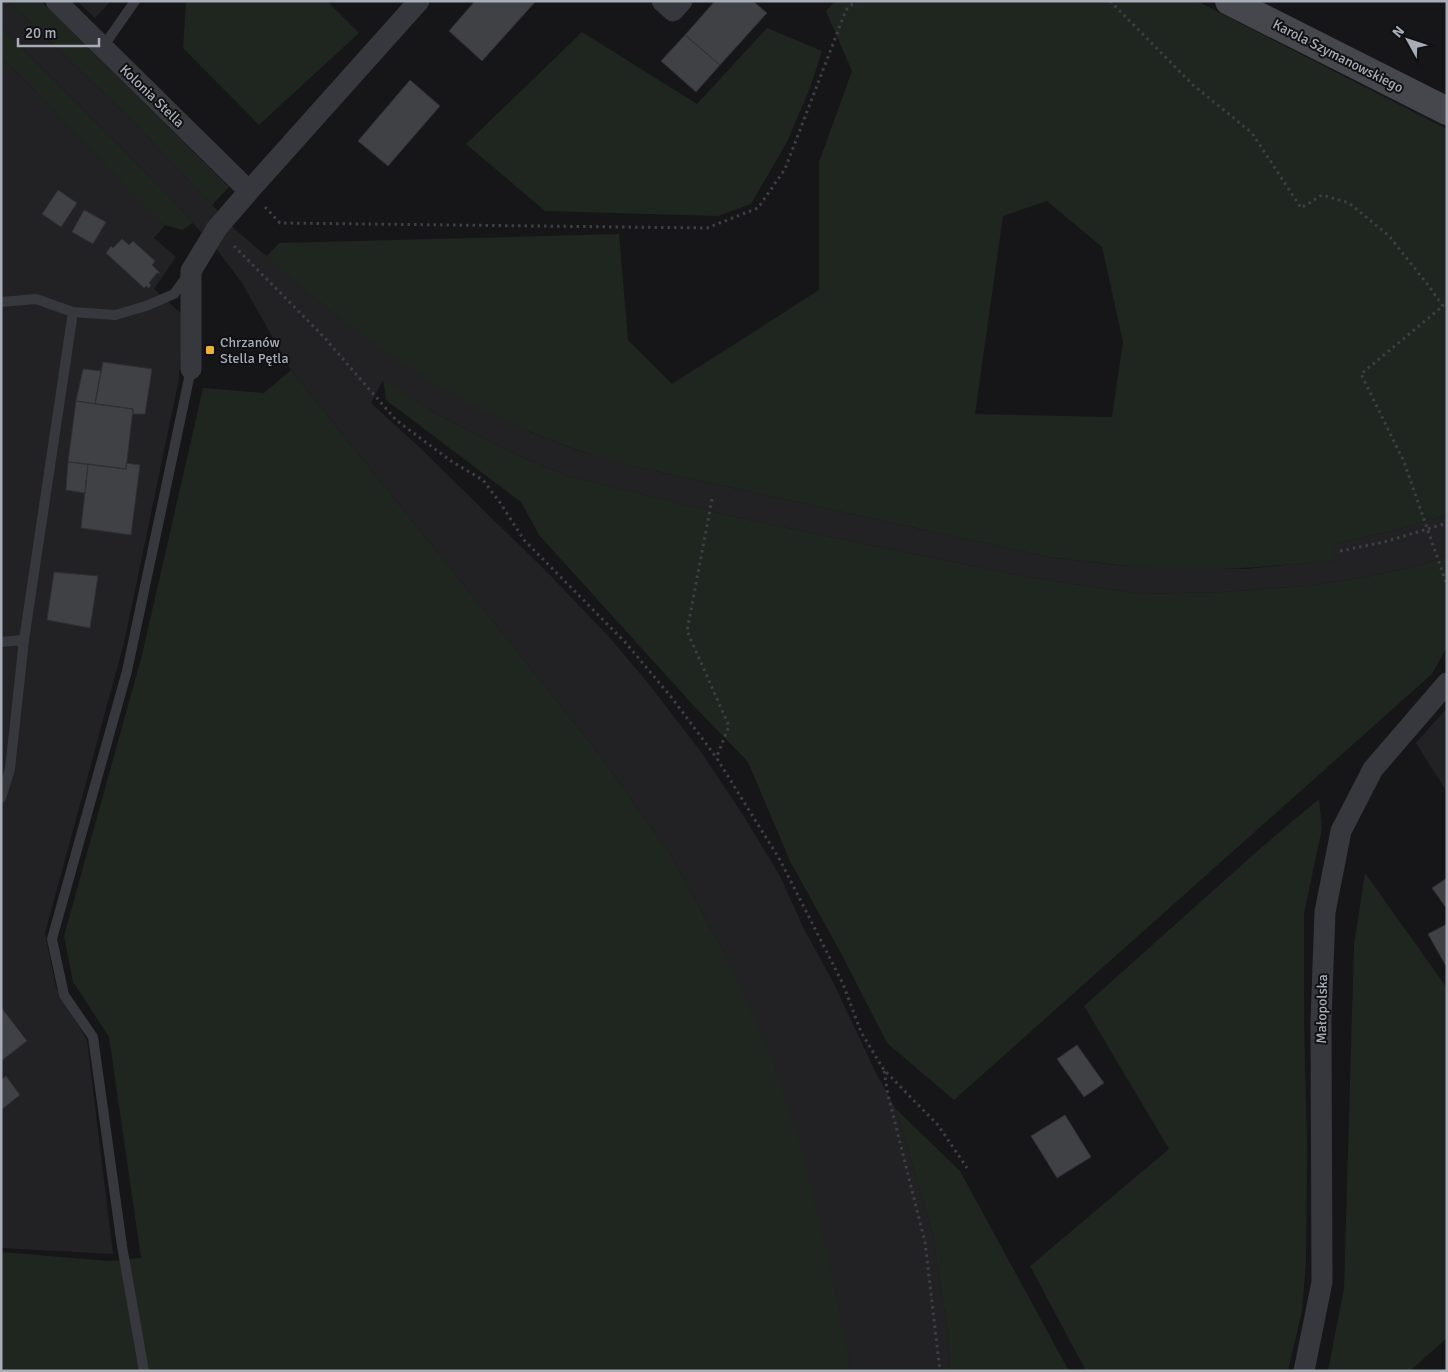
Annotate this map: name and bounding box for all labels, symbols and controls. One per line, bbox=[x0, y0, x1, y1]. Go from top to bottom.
scale bar bbox=[18, 15, 99, 47]
north arrow bbox=[1383, 15, 1433, 65]
street label: Karola Szymanowskiego bbox=[1270, 16, 1406, 96]
text: N bbox=[1389, 23, 1408, 41]
text: 20 m bbox=[25, 24, 56, 42]
street label: Kolonia Stella bbox=[116, 61, 188, 131]
place label: Chrzanów Stella Pętla bbox=[220, 334, 289, 367]
marker: Chrzanów Stella Pętla bbox=[204, 344, 216, 356]
street label: Małopolska bbox=[1313, 974, 1331, 1044]

